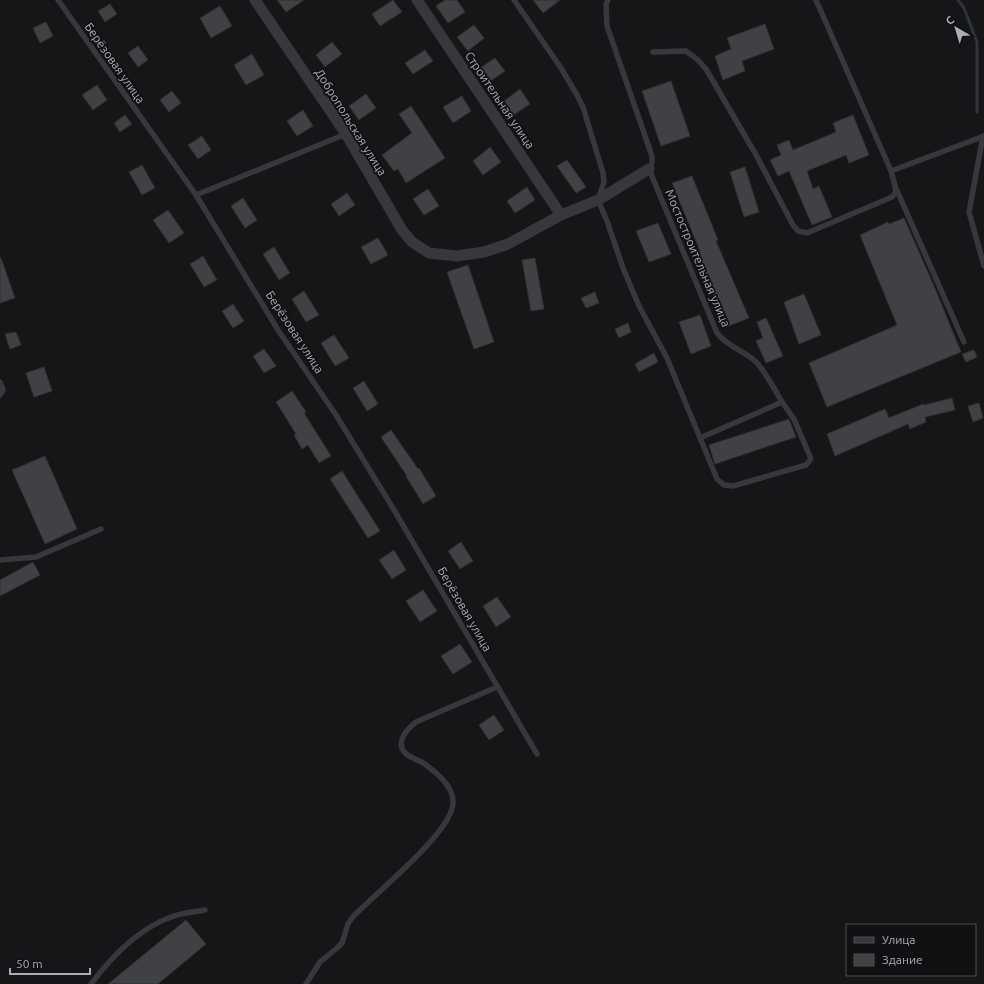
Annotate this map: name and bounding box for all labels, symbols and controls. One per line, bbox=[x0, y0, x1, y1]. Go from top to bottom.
north arrow bbox=[936, 8, 976, 48]
text: С bbox=[943, 13, 956, 27]
street label: Берёзовая улица bbox=[82, 20, 148, 106]
street label: Строительная улица bbox=[463, 49, 537, 151]
street label: Добропольская улица bbox=[313, 66, 389, 178]
street label: Мостостроительная улица bbox=[663, 187, 733, 329]
street label: Берёзовая улица bbox=[264, 289, 326, 375]
street label: Берёзовая улица bbox=[436, 564, 494, 654]
legend bbox=[846, 924, 976, 976]
text: Улица bbox=[882, 933, 915, 946]
scale bar bbox=[10, 950, 90, 976]
text: Здание bbox=[882, 953, 923, 966]
text: 50 m bbox=[16, 957, 43, 970]

